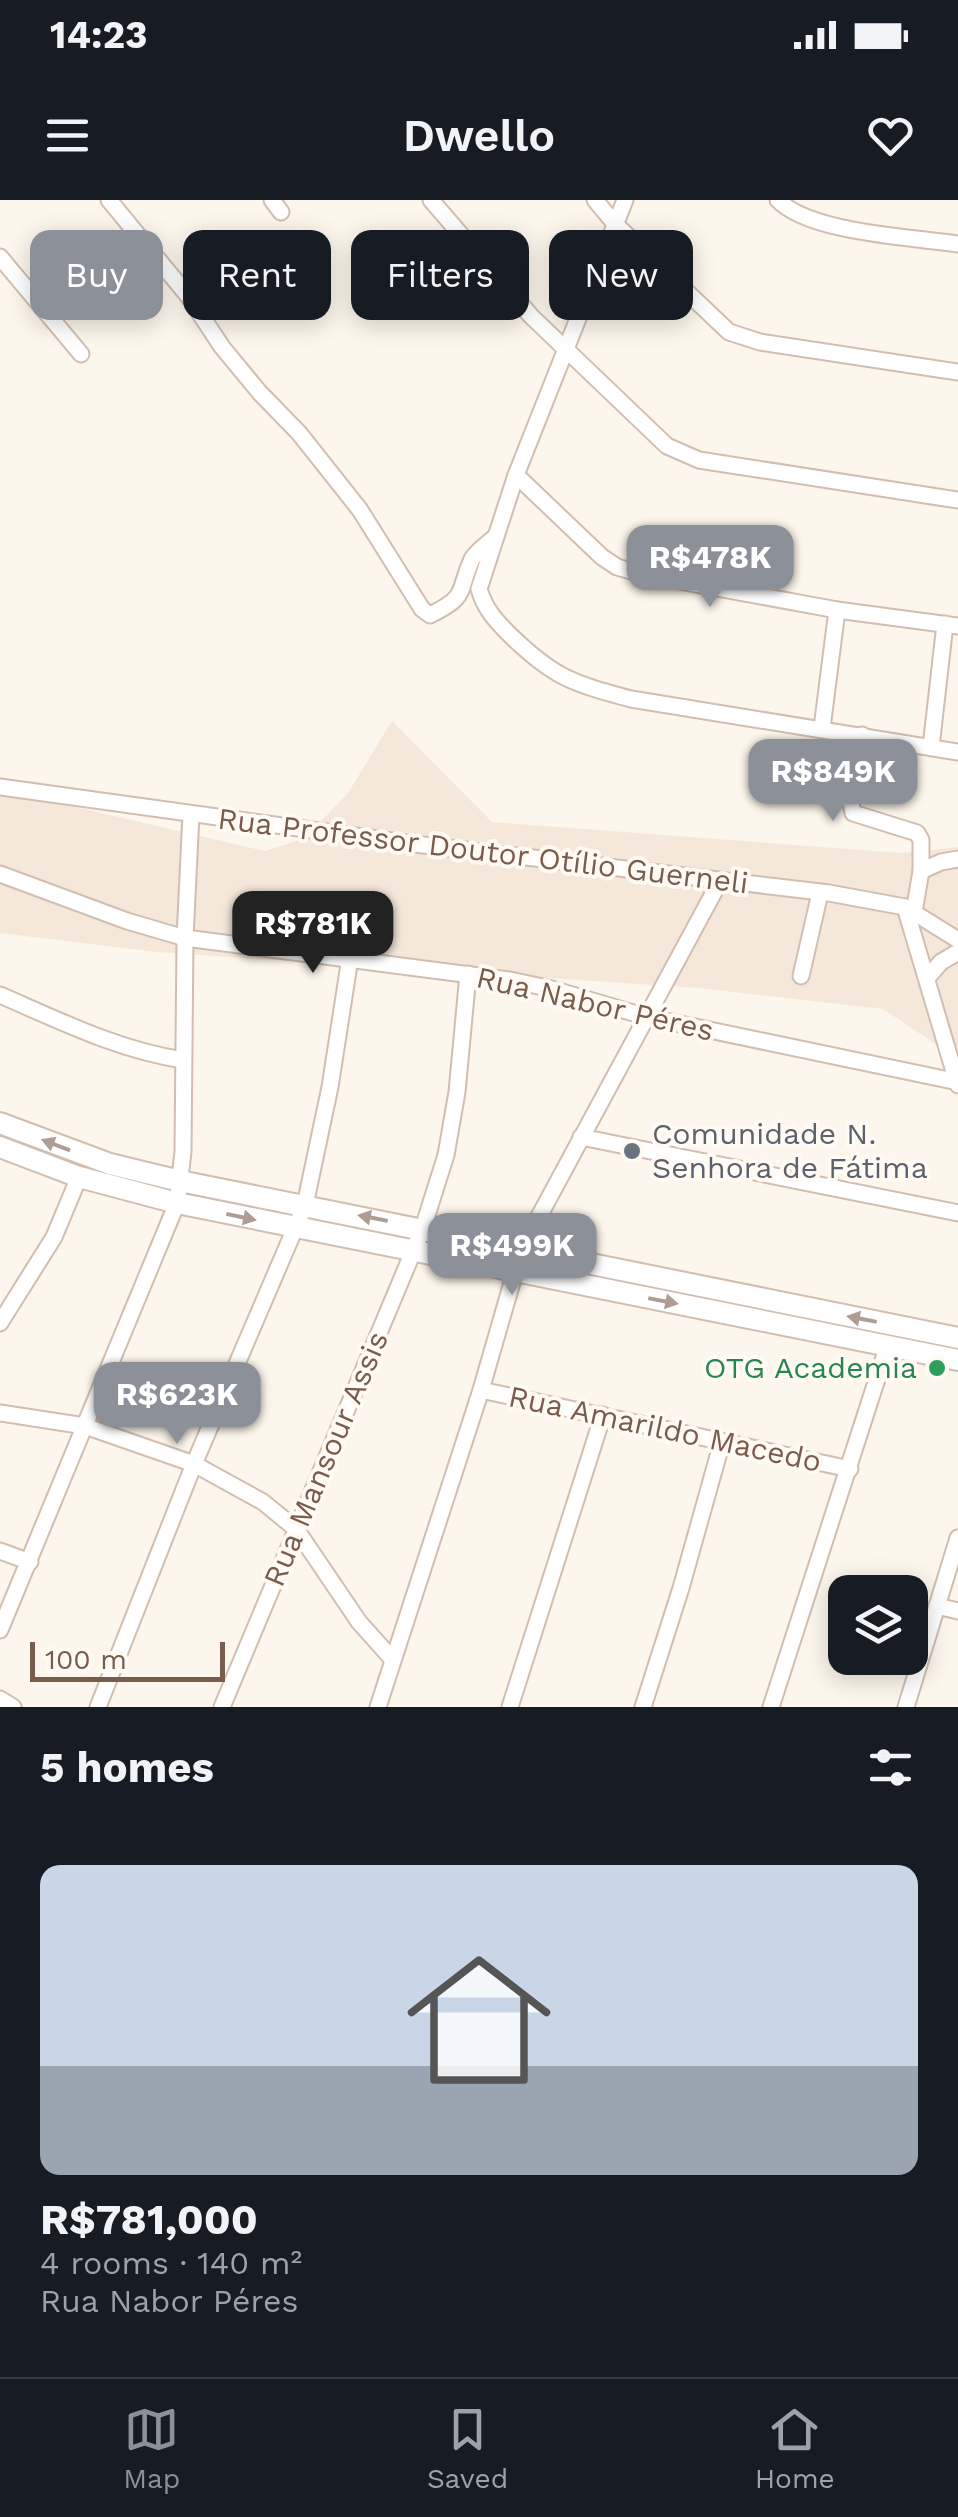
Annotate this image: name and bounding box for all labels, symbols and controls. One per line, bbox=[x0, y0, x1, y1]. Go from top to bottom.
text: 14:23 bbox=[50, 13, 148, 57]
icon: menu bbox=[40, 108, 95, 163]
icon: heart bbox=[863, 108, 918, 163]
text: Dwello bbox=[403, 109, 555, 162]
chip: Buy bbox=[30, 230, 163, 320]
chip: Rent bbox=[183, 230, 331, 320]
chip: Filters bbox=[351, 230, 529, 320]
chip: New bbox=[549, 230, 693, 320]
pin: R$478K bbox=[629, 525, 791, 610]
text: R$478K bbox=[649, 538, 771, 576]
pin: R$849K bbox=[752, 739, 914, 824]
text: R$849K bbox=[770, 752, 896, 790]
street label: Rua Professor Doutor Otílio Guerneli bbox=[216, 801, 750, 900]
pin: R$781K bbox=[232, 891, 394, 976]
text: R$781K bbox=[254, 904, 372, 942]
street label: Rua Nabor Péres bbox=[473, 959, 717, 1048]
place label: Comunidade N. Senhora de Fátima bbox=[652, 1116, 928, 1185]
one-way arrow bbox=[41, 1137, 71, 1153]
marker: Comunidade N. Senhora de Fátima bbox=[621, 1140, 643, 1162]
one-way arrow bbox=[226, 1209, 257, 1225]
one-way arrow bbox=[357, 1210, 388, 1226]
pin: R$499K bbox=[431, 1213, 593, 1298]
text: R$499K bbox=[450, 1226, 574, 1264]
one-way arrow bbox=[648, 1294, 679, 1309]
one-way arrow bbox=[846, 1311, 877, 1327]
street label: Rua Mansour Assis bbox=[256, 1326, 395, 1592]
place label: OTG Academia bbox=[704, 1350, 917, 1385]
marker: OTG Academia bbox=[926, 1357, 948, 1379]
pin: R$623K bbox=[96, 1362, 258, 1447]
text: R$623K bbox=[116, 1375, 238, 1413]
street label: Rua Amarildo Macedo bbox=[506, 1378, 825, 1479]
map controls bbox=[828, 1575, 928, 1675]
button: layers bbox=[828, 1575, 928, 1675]
scale bar bbox=[30, 1637, 225, 1682]
text: 100 m bbox=[45, 1643, 127, 1676]
icon: filters bbox=[863, 1740, 918, 1795]
text: 5 homes bbox=[40, 1743, 214, 1792]
icon: home bbox=[389, 1930, 569, 2110]
text: R$781,000 bbox=[40, 2195, 258, 2244]
text: 4 rooms · 140 m² bbox=[40, 2244, 302, 2282]
text: Rua Nabor Péres bbox=[40, 2282, 298, 2320]
tab: Map bbox=[123, 2402, 180, 2495]
tab: Saved bbox=[427, 2402, 508, 2495]
tab: Home bbox=[755, 2402, 835, 2495]

